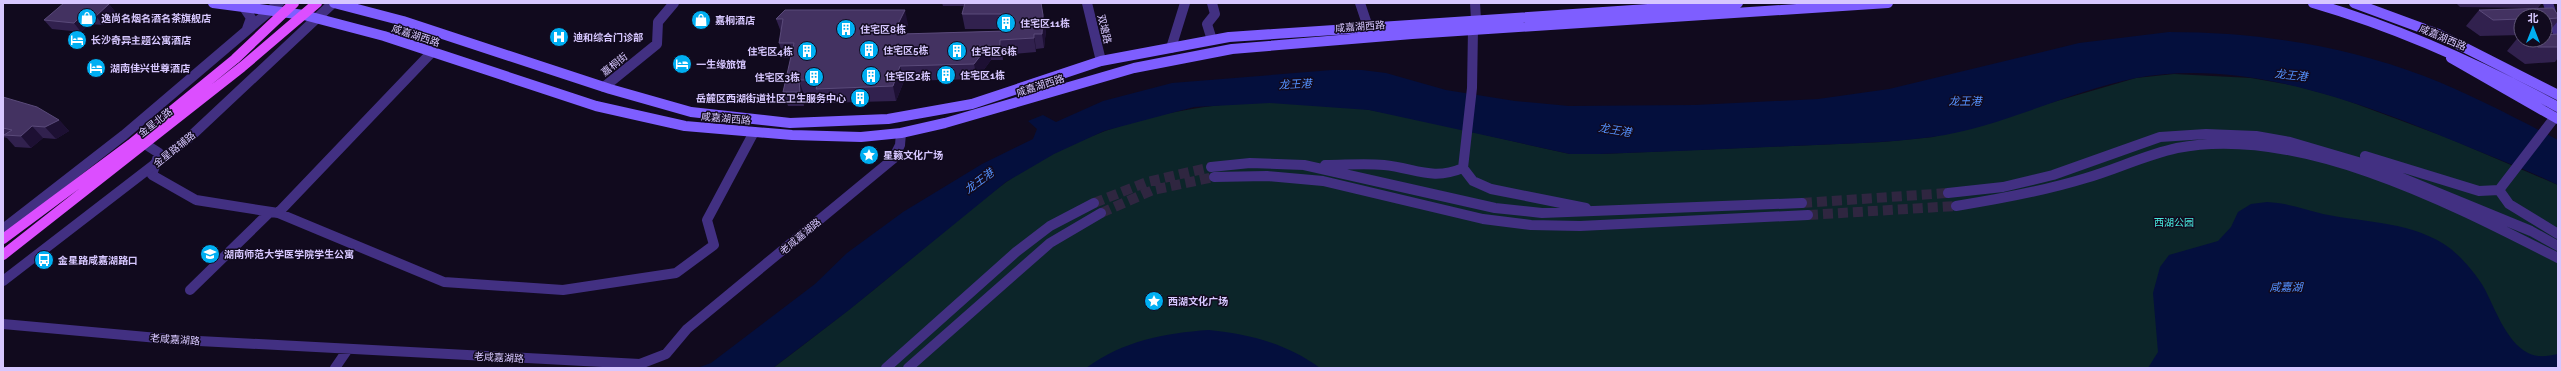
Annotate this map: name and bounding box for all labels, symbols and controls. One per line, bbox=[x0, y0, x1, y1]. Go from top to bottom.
shop icon: 逸尚名烟名酒名茶旗舰店 bbox=[76, 7, 98, 29]
north arrow bbox=[2513, 8, 2553, 48]
shop icon: 嘉桐酒店 bbox=[690, 9, 712, 31]
building icon: 住宅区11栋 bbox=[995, 12, 1017, 34]
text: 北 bbox=[2528, 12, 2539, 25]
place label: 逸尚名烟名酒名茶旗舰店 bbox=[101, 13, 211, 24]
street label: 双塘路 bbox=[1096, 13, 1113, 45]
place label: 嘉桐酒店 bbox=[715, 15, 755, 26]
place label: 住宅区11栋 bbox=[1020, 17, 1070, 29]
building icon: 住宅区8栋 bbox=[835, 18, 857, 40]
street label: 咸嘉湖西路 bbox=[1335, 19, 1385, 34]
street label: 咸嘉湖西路 bbox=[390, 23, 441, 48]
place label: 住宅区8栋 bbox=[860, 23, 906, 35]
street label: 咸嘉湖西路 bbox=[2418, 23, 2468, 52]
hospital icon: 迪和综合门诊部 bbox=[548, 26, 570, 48]
hotel icon: 长沙奇异主题公寓酒店 bbox=[66, 29, 88, 51]
place label: 迪和综合门诊部 bbox=[573, 32, 643, 43]
place label: 长沙奇异主题公寓酒店 bbox=[91, 34, 191, 46]
building icon: 住宅区5栋 bbox=[858, 39, 880, 61]
building icon: 住宅区4栋 bbox=[796, 40, 818, 62]
building icon: 住宅区6栋 bbox=[946, 40, 968, 62]
place label: 住宅区5栋 bbox=[883, 44, 929, 56]
place label: 住宅区4栋 bbox=[747, 45, 793, 57]
place label: 住宅区6栋 bbox=[971, 45, 1017, 57]
street label: 嘉桐街 bbox=[599, 51, 629, 78]
hotel icon: 一生缘旅馆 bbox=[671, 53, 693, 75]
hotel icon: 湖南佳兴世尊酒店 bbox=[85, 57, 107, 79]
place label: 一生缘旅馆 bbox=[696, 59, 746, 70]
place label: 湖南佳兴世尊酒店 bbox=[110, 63, 190, 74]
building icon: 住宅区1栋 bbox=[935, 64, 957, 86]
building icon: 住宅区2栋 bbox=[860, 65, 882, 87]
building icon: 住宅区3栋 bbox=[803, 66, 825, 88]
water label: 龙王港 bbox=[2274, 67, 2310, 84]
place label: 住宅区1栋 bbox=[960, 69, 1005, 81]
place label: 住宅区2栋 bbox=[885, 70, 931, 82]
place label: 住宅区3栋 bbox=[754, 71, 800, 83]
street label: 咸嘉湖西路 bbox=[1015, 73, 1066, 98]
water label: 龙王港 bbox=[1278, 77, 1314, 92]
building icon: 岳麓区西湖街道社区卫生服务中心 bbox=[849, 87, 871, 109]
place label: 岳麓区西湖街道社区卫生服务中心 bbox=[696, 92, 846, 104]
water label: 龙王港 bbox=[1949, 95, 1983, 108]
street label: 金星北路 bbox=[136, 106, 174, 139]
street label: 咸嘉湖西路 bbox=[701, 111, 751, 126]
water label: 龙王港 bbox=[1598, 121, 1634, 140]
street label: 金星路辅路 bbox=[151, 129, 197, 169]
place icon: 星籁文化广场 bbox=[858, 144, 880, 166]
place label: 星籁文化广场 bbox=[883, 149, 943, 161]
water label: 龙王港 bbox=[962, 165, 998, 196]
street label: 老咸嘉湖路 bbox=[778, 216, 823, 257]
park label: 西湖公园 bbox=[2154, 217, 2194, 228]
school or university icon: 湖南师范大学医学院学生公寓 bbox=[199, 243, 221, 265]
bus stop icon: 金星路咸嘉湖路口 bbox=[33, 249, 55, 271]
place label: 湖南师范大学医学院学生公寓 bbox=[224, 249, 354, 260]
place label: 金星路咸嘉湖路口 bbox=[57, 254, 138, 266]
water label: 咸嘉湖 bbox=[2270, 281, 2304, 294]
place icon: 西湖文化广场 bbox=[1143, 290, 1165, 312]
place label: 西湖文化广场 bbox=[1168, 295, 1228, 307]
street label: 老咸嘉湖路 bbox=[150, 332, 200, 347]
street label: 老咸嘉湖路 bbox=[474, 351, 524, 364]

